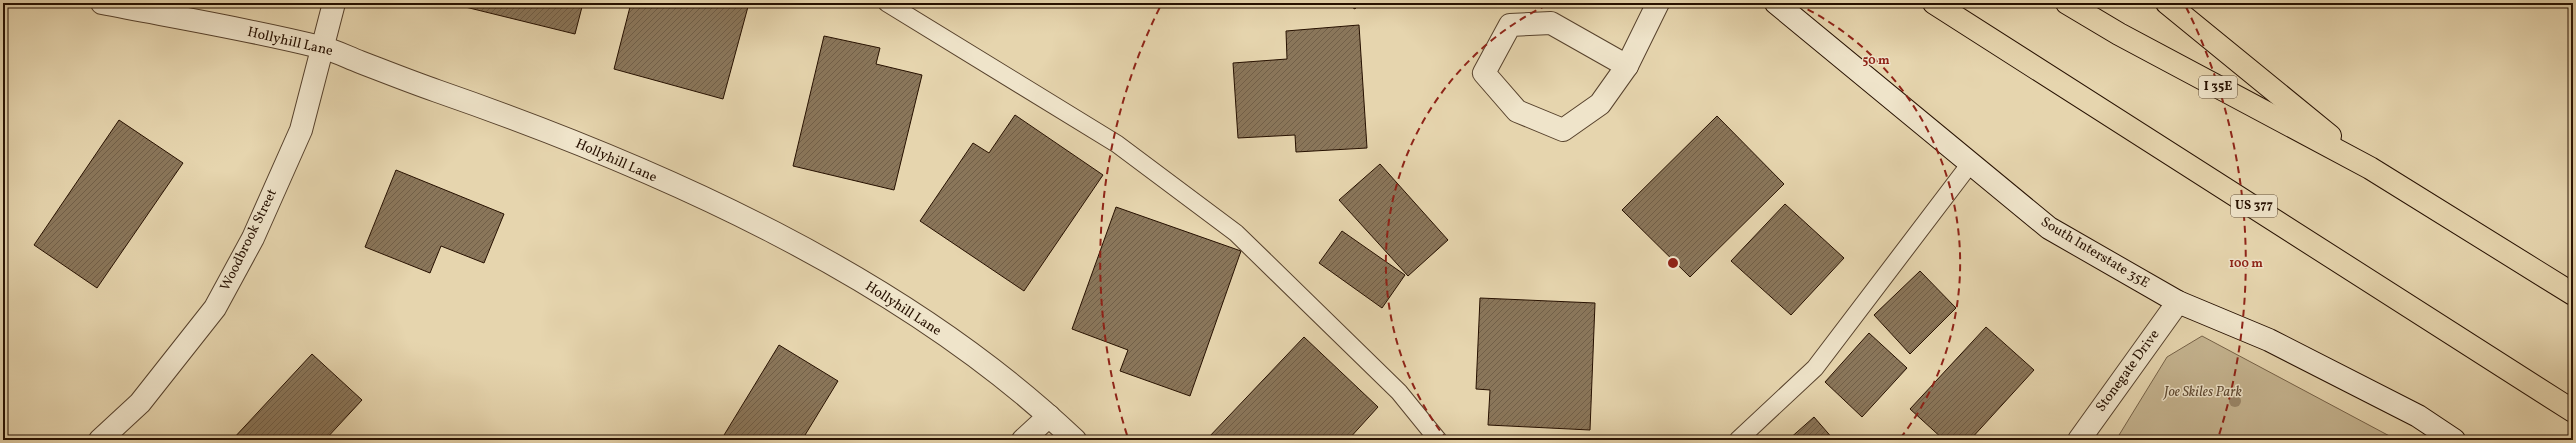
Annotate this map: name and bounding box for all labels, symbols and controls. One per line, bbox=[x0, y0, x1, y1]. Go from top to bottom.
street label: Hollyhill Lane bbox=[245, 23, 335, 61]
text: 50 m bbox=[1862, 53, 1890, 69]
road number: I 35E bbox=[2199, 76, 2237, 98]
street label: Hollyhill Lane bbox=[572, 135, 660, 188]
street label: Woodbrook Street bbox=[216, 186, 282, 294]
road number: US 377 bbox=[2231, 195, 2277, 217]
street label: South Interstate 35E bbox=[2037, 213, 2153, 293]
centre of rings bbox=[1666, 256, 1680, 270]
text: 100 m bbox=[2229, 256, 2263, 272]
street label: Hollyhill Lane bbox=[861, 277, 945, 341]
street label: Stonegate Drive bbox=[2092, 326, 2164, 416]
park label: Joe Skiles Park bbox=[2162, 383, 2242, 402]

